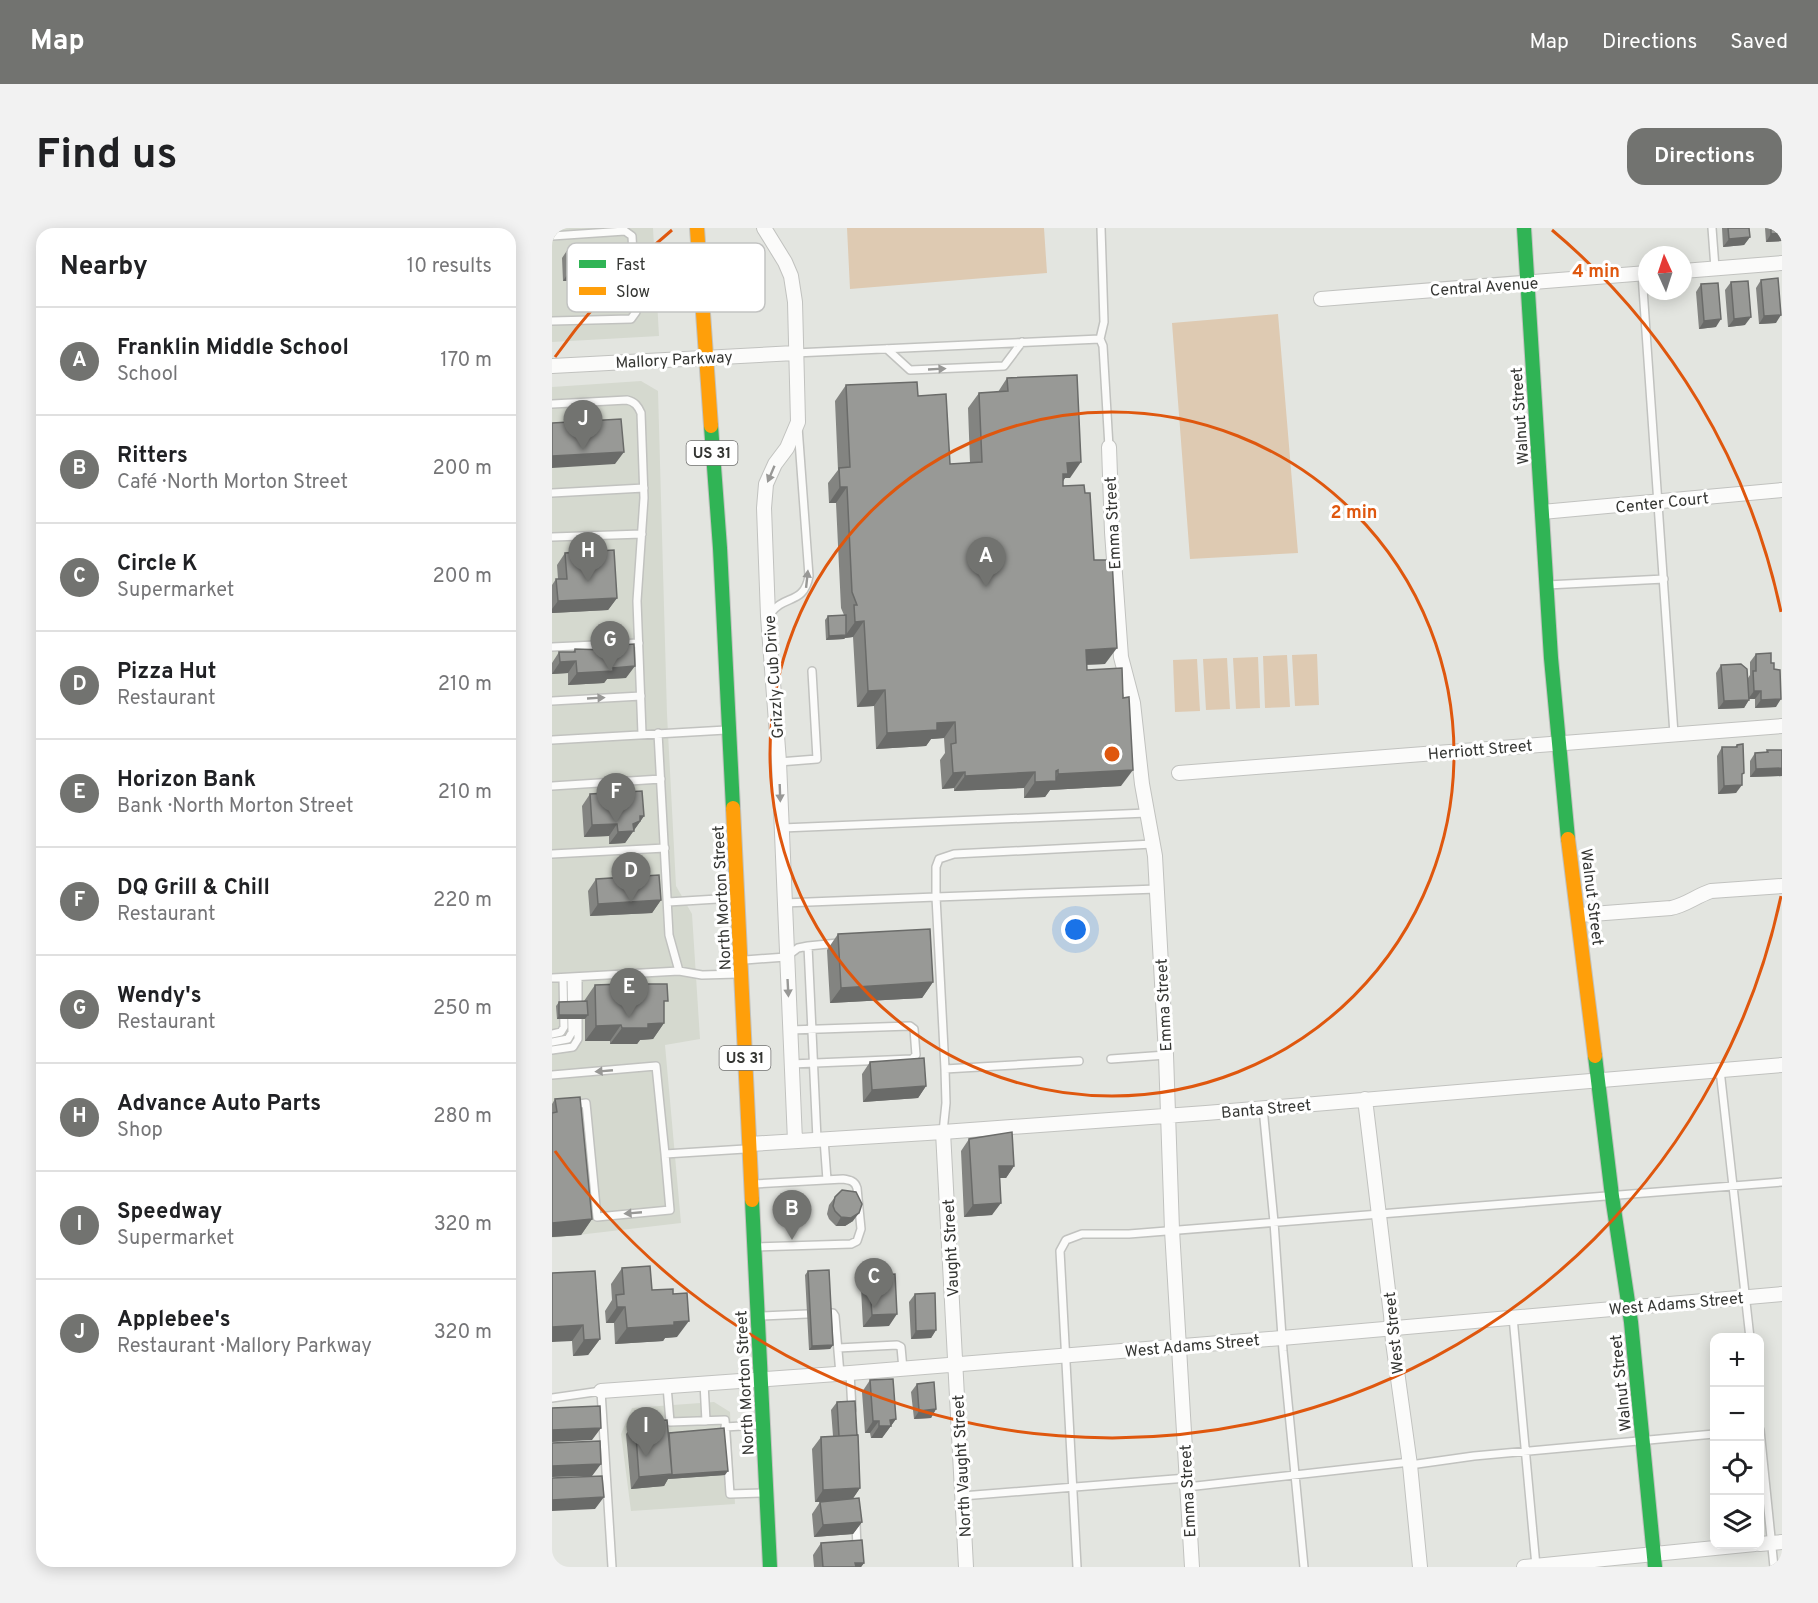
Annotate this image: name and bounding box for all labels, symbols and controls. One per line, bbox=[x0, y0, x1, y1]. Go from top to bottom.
text: Map bbox=[30, 24, 85, 60]
text: Map bbox=[1529, 29, 1569, 56]
text: Directions bbox=[1602, 29, 1697, 56]
text: Saved bbox=[1730, 29, 1788, 56]
button: Directions bbox=[1627, 128, 1782, 185]
text: Find us bbox=[36, 130, 177, 183]
legend bbox=[567, 243, 765, 312]
north arrow bbox=[1638, 246, 1692, 300]
text: Nearby bbox=[60, 251, 148, 284]
text: 10 results bbox=[407, 254, 492, 280]
text: Fast bbox=[616, 256, 646, 276]
text: 4 min bbox=[1572, 261, 1620, 284]
street label: Central Avenue bbox=[1429, 274, 1539, 302]
text: Slow bbox=[616, 283, 650, 303]
text: Franklin Middle School bbox=[117, 335, 349, 362]
text: A bbox=[72, 348, 87, 374]
text: 170 m bbox=[440, 348, 492, 374]
street label: Mallory Parkway bbox=[615, 348, 733, 374]
text: School bbox=[117, 362, 178, 388]
one-way arrow bbox=[928, 365, 947, 374]
street label: Walnut Street bbox=[1508, 367, 1534, 465]
pin: J bbox=[564, 400, 603, 450]
road number: US 31 bbox=[686, 441, 738, 465]
text: Ritters bbox=[117, 443, 188, 470]
text: B bbox=[73, 456, 86, 482]
text: 200 m bbox=[433, 456, 492, 482]
one-way arrow bbox=[766, 465, 776, 483]
text: Café · North Morton Street bbox=[117, 470, 348, 496]
street label: Emma Street bbox=[1102, 476, 1126, 570]
street label: Center Court bbox=[1615, 489, 1710, 519]
text: 2 min bbox=[1330, 502, 1378, 525]
pin: H bbox=[568, 532, 608, 582]
pin: A bbox=[966, 538, 1006, 587]
text: Circle K bbox=[117, 551, 198, 578]
text: C bbox=[73, 564, 86, 590]
text: 200 m bbox=[433, 564, 492, 590]
one-way arrow bbox=[802, 569, 812, 588]
text: Supermarket bbox=[117, 578, 234, 604]
street label: Grizzly Cub Drive bbox=[761, 614, 789, 739]
pin: G bbox=[590, 622, 630, 671]
text: Pizza Hut bbox=[117, 659, 216, 686]
text: D bbox=[72, 672, 87, 698]
text: 210 m bbox=[438, 672, 492, 698]
text: Restaurant bbox=[117, 686, 216, 712]
one-way arrow bbox=[587, 694, 606, 703]
street label: Herriott Street bbox=[1427, 736, 1533, 766]
centre of rings bbox=[1102, 744, 1122, 764]
text: Horizon Bank bbox=[117, 767, 256, 794]
pin: F bbox=[596, 774, 636, 823]
text: E bbox=[73, 780, 86, 806]
text: 210 m bbox=[438, 780, 492, 806]
one-way arrow bbox=[776, 784, 785, 803]
text: Bank · North Morton Street bbox=[117, 794, 354, 820]
street label: North Morton Street bbox=[709, 825, 737, 971]
street label: Walnut Street bbox=[1575, 848, 1607, 947]
pin: D bbox=[612, 852, 650, 902]
text: DQ Grill & Chill bbox=[117, 875, 270, 902]
text: F bbox=[74, 888, 85, 914]
text: 220 m bbox=[433, 888, 492, 914]
text: Restaurant bbox=[117, 902, 216, 928]
your location bbox=[1061, 915, 1090, 944]
street label: Emma Street bbox=[1153, 958, 1177, 1052]
pin: E bbox=[610, 968, 649, 1018]
one-way arrow bbox=[783, 979, 792, 998]
text: Wendy's bbox=[117, 983, 202, 1010]
text: G bbox=[73, 996, 86, 1022]
text: 250 m bbox=[433, 996, 492, 1022]
text: Restaurant bbox=[117, 1010, 216, 1036]
road number: US 31 bbox=[720, 1046, 770, 1070]
one-way arrow bbox=[595, 1066, 614, 1076]
text: Advance Auto Parts bbox=[117, 1091, 321, 1118]
street label: Banta Street bbox=[1220, 1096, 1312, 1124]
text: H bbox=[72, 1104, 87, 1130]
text: 280 m bbox=[433, 1104, 492, 1130]
text: Shop bbox=[117, 1118, 163, 1144]
pin: B bbox=[772, 1190, 812, 1240]
street label: Vaught Street bbox=[939, 1198, 965, 1297]
text: Speedway bbox=[117, 1199, 222, 1226]
one-way arrow bbox=[624, 1209, 643, 1218]
text: I bbox=[77, 1212, 82, 1238]
text: 320 m bbox=[434, 1212, 492, 1238]
text: Supermarket bbox=[117, 1226, 234, 1252]
pin: C bbox=[854, 1258, 894, 1308]
street label: West Adams Street bbox=[1608, 1289, 1744, 1321]
street label: West Street bbox=[1381, 1291, 1409, 1375]
text: Applebee's bbox=[117, 1307, 231, 1334]
street label: North Morton Street bbox=[732, 1310, 760, 1456]
text: J bbox=[74, 1320, 85, 1346]
text: 320 m bbox=[434, 1320, 492, 1346]
street label: West Adams Street bbox=[1124, 1331, 1260, 1363]
street label: Walnut Street bbox=[1607, 1333, 1637, 1432]
map controls bbox=[1710, 1333, 1764, 1549]
button: + bbox=[1710, 1333, 1764, 1387]
text: Restaurant · Mallory Parkway bbox=[117, 1334, 372, 1360]
button: − bbox=[1710, 1387, 1764, 1441]
street label: North Vaught Street bbox=[949, 1394, 977, 1538]
pin: I bbox=[626, 1408, 665, 1457]
button: locate bbox=[1710, 1441, 1764, 1495]
street label: Emma Street bbox=[1177, 1444, 1201, 1538]
button: layers bbox=[1710, 1495, 1764, 1549]

